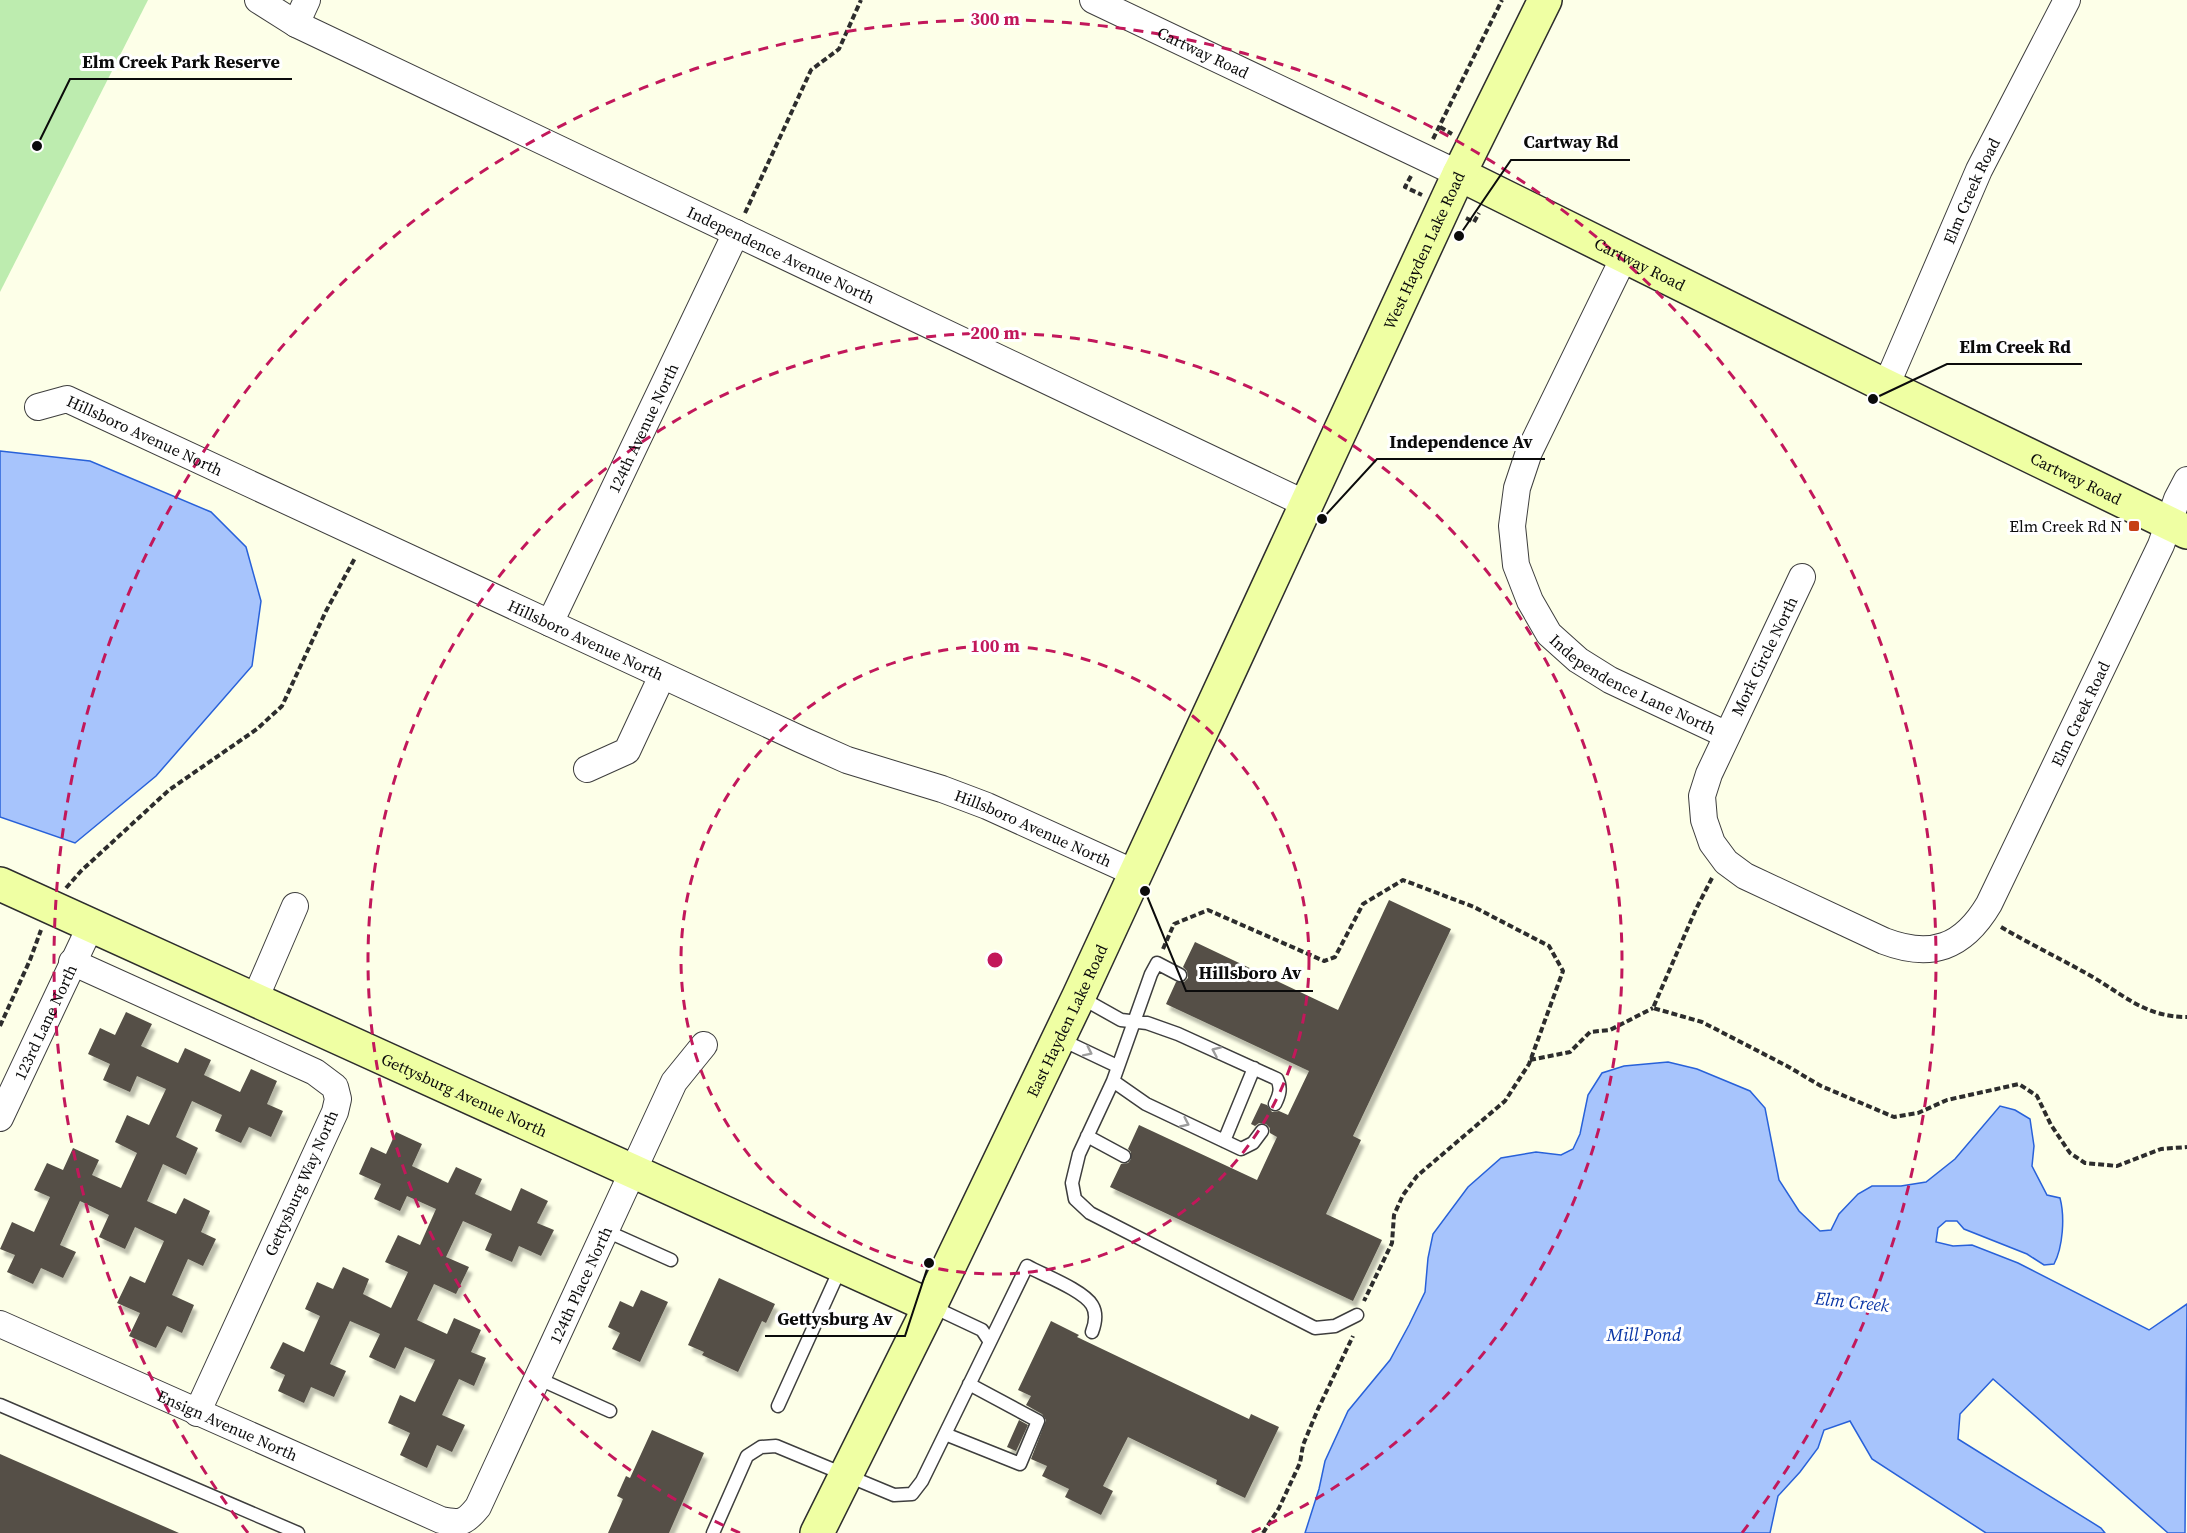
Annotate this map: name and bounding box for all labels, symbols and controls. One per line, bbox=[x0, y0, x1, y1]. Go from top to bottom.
text: 300 m bbox=[970, 6, 1020, 31]
street label: Cartway Road bbox=[1154, 21, 1253, 84]
callout: Elm Creek Park Reserve bbox=[70, 43, 292, 79]
text: Elm Creek Park Reserve bbox=[82, 49, 280, 74]
callout: Cartway Rd bbox=[1511, 124, 1630, 160]
text: Cartway Rd bbox=[1524, 129, 1619, 154]
street label: Elm Creek Road bbox=[1938, 134, 2005, 247]
street label: West Hayden Lake Road bbox=[1378, 168, 1470, 333]
street label: Independence Avenue North bbox=[684, 201, 879, 309]
street label: Cartway Road bbox=[1591, 232, 1689, 296]
text: 200 m bbox=[970, 320, 1020, 345]
callout: Elm Creek Rd bbox=[1947, 328, 2082, 364]
text: Elm Creek Rd bbox=[1959, 334, 2071, 359]
street label: 124th Avenue North bbox=[603, 359, 683, 496]
street label: Hillsboro Avenue North bbox=[63, 390, 227, 481]
callout: Independence Av bbox=[1377, 423, 1545, 459]
text: Independence Av bbox=[1389, 429, 1533, 454]
street label: Cartway Road bbox=[2027, 447, 2125, 510]
place label: Elm Creek Rd N bbox=[2009, 515, 2122, 537]
marker: Elm Creek Rd N bbox=[2127, 519, 2141, 533]
street label: Mork Circle North bbox=[1726, 592, 1803, 719]
street label: Hillsboro Avenue North bbox=[504, 594, 668, 686]
street label: Independence Lane North bbox=[1545, 629, 1720, 739]
text: 100 m bbox=[970, 633, 1020, 658]
street label: Elm Creek Road bbox=[2045, 658, 2115, 770]
street label: Hillsboro Avenue North bbox=[952, 784, 1116, 872]
street label: East Hayden Lake Road bbox=[1021, 941, 1112, 1101]
centre of rings bbox=[985, 950, 1005, 970]
callout: Hillsboro Av bbox=[1186, 955, 1313, 991]
text: Hillsboro Av bbox=[1199, 960, 1302, 985]
street label: 123rd Lane North bbox=[9, 961, 82, 1083]
one-way arrow bbox=[1082, 1045, 1093, 1056]
one-way arrow bbox=[1211, 1047, 1222, 1059]
street label: Gettysburg Avenue North bbox=[378, 1048, 551, 1142]
street label: Gettysburg Way North bbox=[259, 1106, 343, 1259]
one-way arrow bbox=[1179, 1115, 1190, 1127]
street label: 124th Place North bbox=[544, 1222, 617, 1347]
water label: Elm Creek bbox=[1813, 1285, 1891, 1318]
callout: Gettysburg Av bbox=[765, 1300, 905, 1336]
text: Gettysburg Av bbox=[777, 1306, 893, 1331]
water label: Mill Pond bbox=[1606, 1322, 1682, 1347]
street label: Ensign Avenue North bbox=[154, 1384, 302, 1466]

